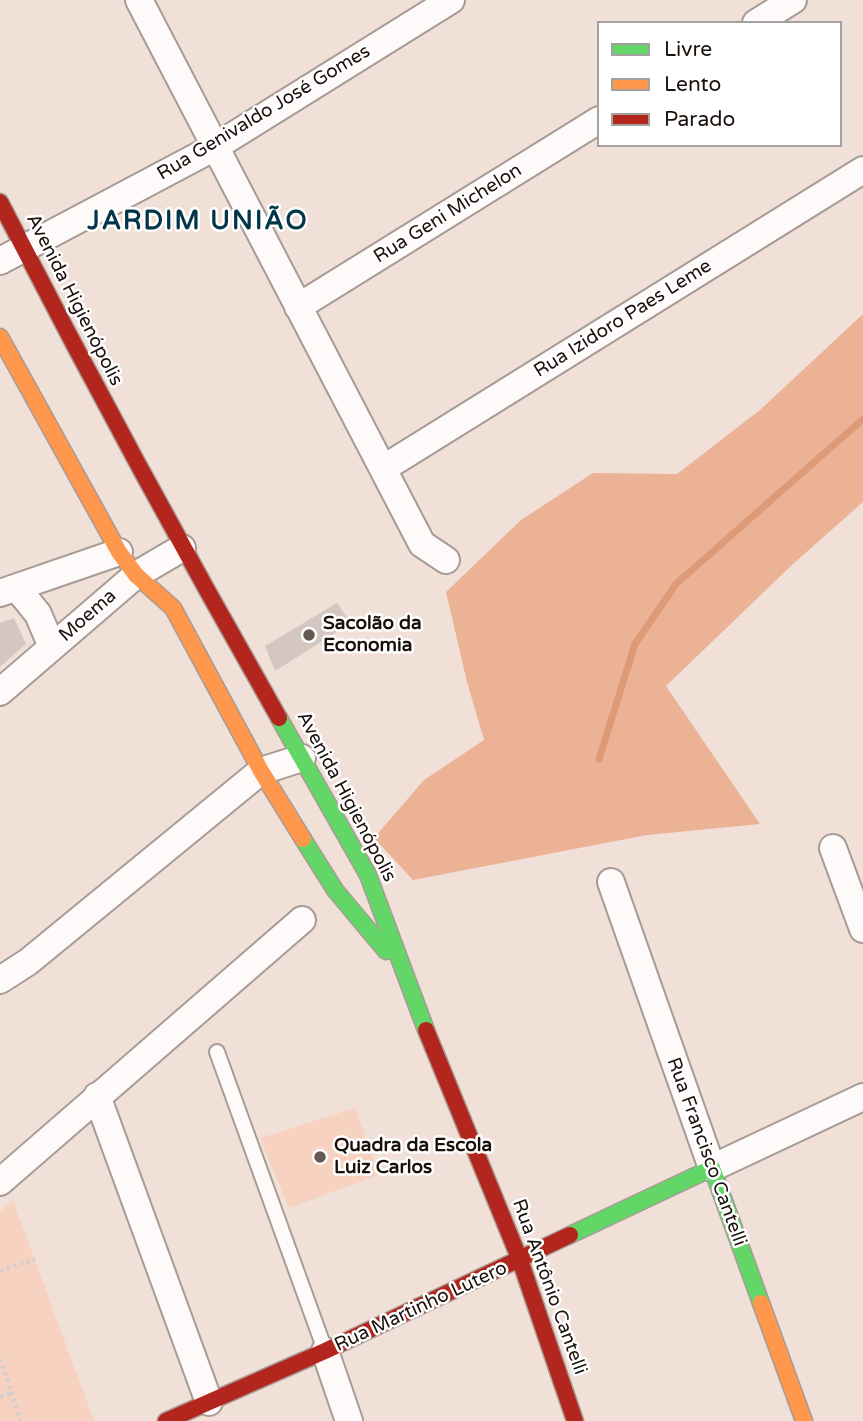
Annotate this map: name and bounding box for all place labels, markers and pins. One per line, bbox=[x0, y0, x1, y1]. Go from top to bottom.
place label: Sacolão da Economia bbox=[323, 613, 422, 657]
marker: Sacolão da Economia bbox=[301, 627, 317, 643]
place label: Quadra da Escola Luiz Carlos bbox=[334, 1135, 492, 1179]
marker: Quadra da Escola Luiz Carlos bbox=[312, 1149, 328, 1165]

